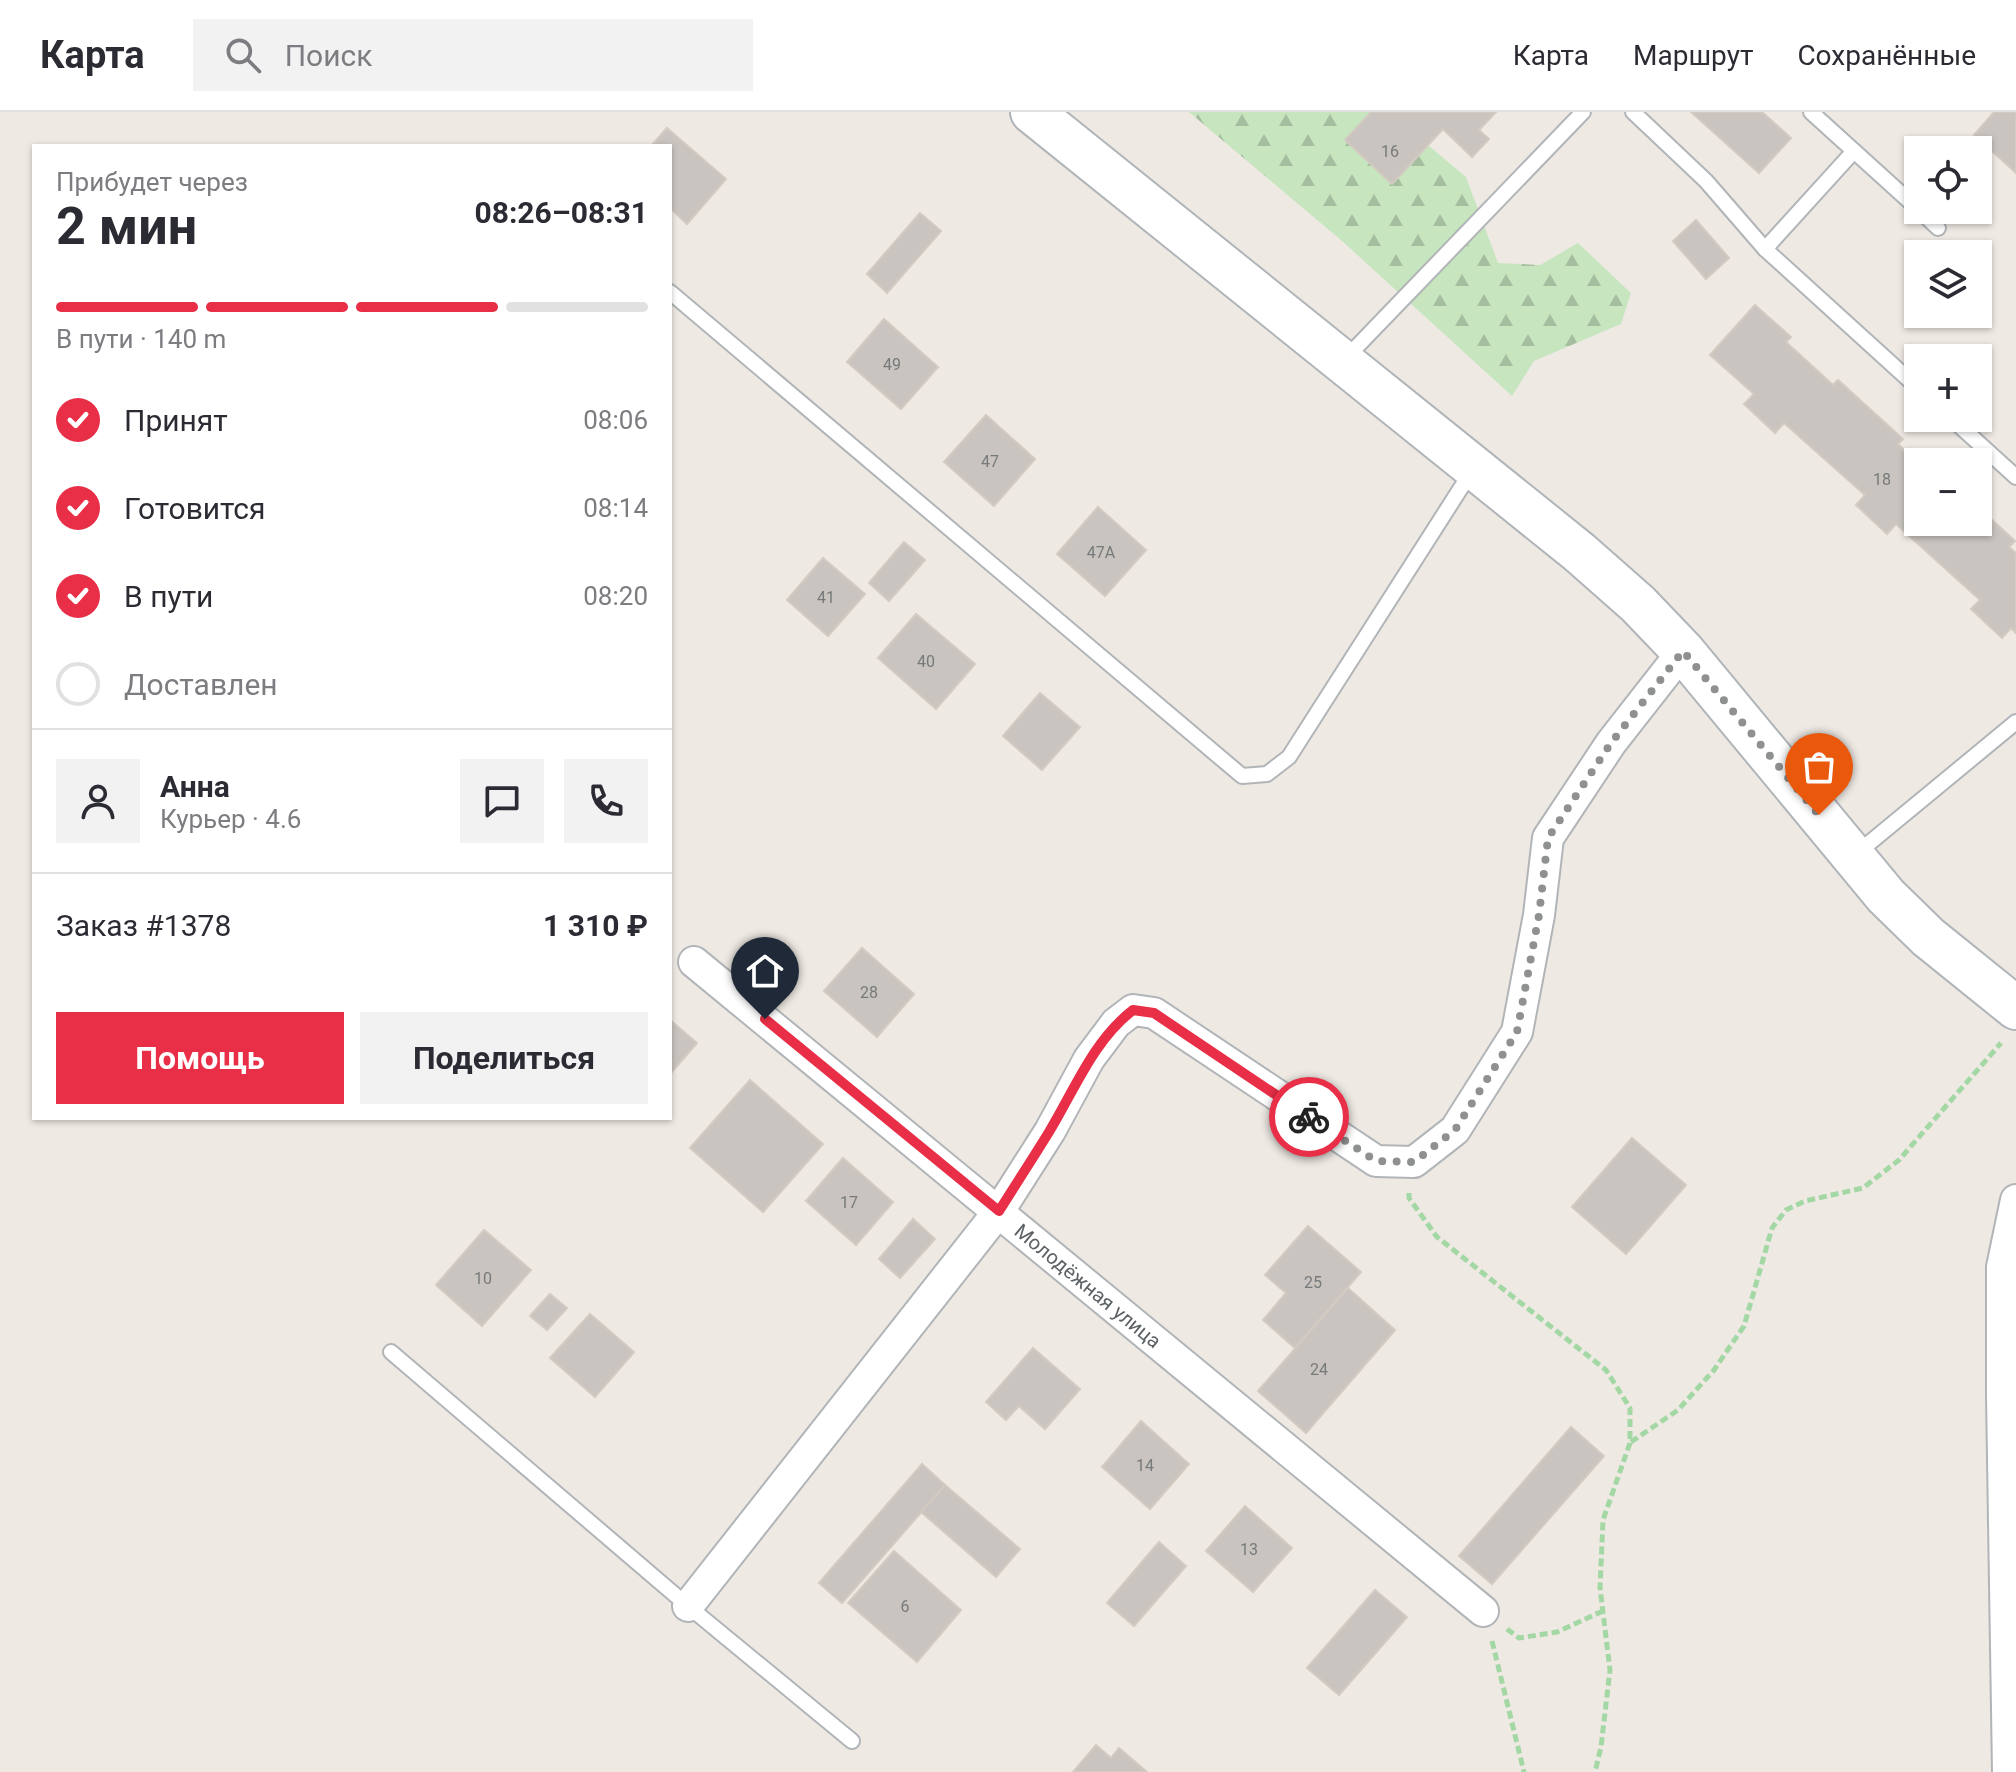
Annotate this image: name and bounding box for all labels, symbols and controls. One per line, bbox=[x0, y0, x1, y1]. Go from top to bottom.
search box bbox=[193, 19, 753, 91]
text: Карта bbox=[40, 33, 145, 77]
icon: search bbox=[221, 33, 265, 77]
text: Поиск bbox=[285, 38, 372, 73]
text: Карта bbox=[1513, 39, 1589, 72]
text: Маршрут bbox=[1633, 39, 1753, 72]
text: Сохранённые bbox=[1797, 39, 1976, 72]
map controls bbox=[1904, 136, 1992, 536]
button: locate bbox=[1904, 136, 1992, 224]
house number: 16 bbox=[1381, 142, 1399, 161]
text: Прибудет через bbox=[56, 167, 248, 197]
text: 08:26–08:31 bbox=[474, 195, 648, 230]
text: 2 мин bbox=[56, 196, 197, 257]
button: layers bbox=[1904, 240, 1992, 328]
text: В пути · 140 m bbox=[56, 324, 226, 354]
button: + bbox=[1904, 344, 1992, 432]
house number: 49 bbox=[883, 355, 901, 374]
icon: check bbox=[56, 398, 100, 442]
text: Принят bbox=[124, 403, 228, 438]
text: 08:06 bbox=[583, 405, 648, 435]
button: − bbox=[1904, 448, 1992, 536]
house number: 47 bbox=[981, 452, 999, 471]
house number: 18 bbox=[1873, 470, 1891, 489]
icon: check bbox=[56, 486, 100, 530]
text: Готовится bbox=[124, 491, 266, 526]
text: 08:14 bbox=[583, 493, 648, 523]
house number: 47А bbox=[1087, 543, 1116, 562]
icon: check bbox=[56, 574, 100, 618]
text: В пути bbox=[124, 579, 213, 614]
text: 08:20 bbox=[583, 581, 648, 611]
house number: 41 bbox=[817, 588, 835, 607]
house number: 40 bbox=[917, 652, 935, 671]
text: Доставлен bbox=[124, 667, 278, 702]
pin bbox=[1785, 733, 1853, 815]
icon: bag bbox=[1797, 745, 1841, 789]
button: person bbox=[56, 759, 140, 843]
button: chat bbox=[460, 759, 544, 843]
button: phone bbox=[564, 759, 648, 843]
text: Анна bbox=[160, 769, 230, 804]
text: Курьер · 4.6 bbox=[160, 804, 301, 834]
text: Заказ #1378 bbox=[56, 908, 231, 943]
text: 1 310 ₽ bbox=[543, 908, 648, 943]
pin bbox=[731, 937, 799, 1019]
icon: home bbox=[743, 949, 787, 993]
house number: 28 bbox=[860, 983, 878, 1002]
button: Помощь bbox=[56, 1012, 344, 1104]
button: Поделиться bbox=[360, 1012, 648, 1104]
courier bbox=[1269, 1077, 1349, 1157]
icon: bike bbox=[1287, 1095, 1331, 1139]
house number: 17 bbox=[840, 1193, 858, 1212]
street label: Молодёжная улица bbox=[1010, 1219, 1166, 1353]
house number: 10 bbox=[474, 1269, 492, 1288]
house number: 25 bbox=[1304, 1273, 1322, 1292]
house number: 24 bbox=[1310, 1360, 1328, 1379]
house number: 14 bbox=[1136, 1456, 1154, 1475]
house number: 13 bbox=[1240, 1540, 1258, 1559]
house number: 6 bbox=[901, 1597, 910, 1616]

